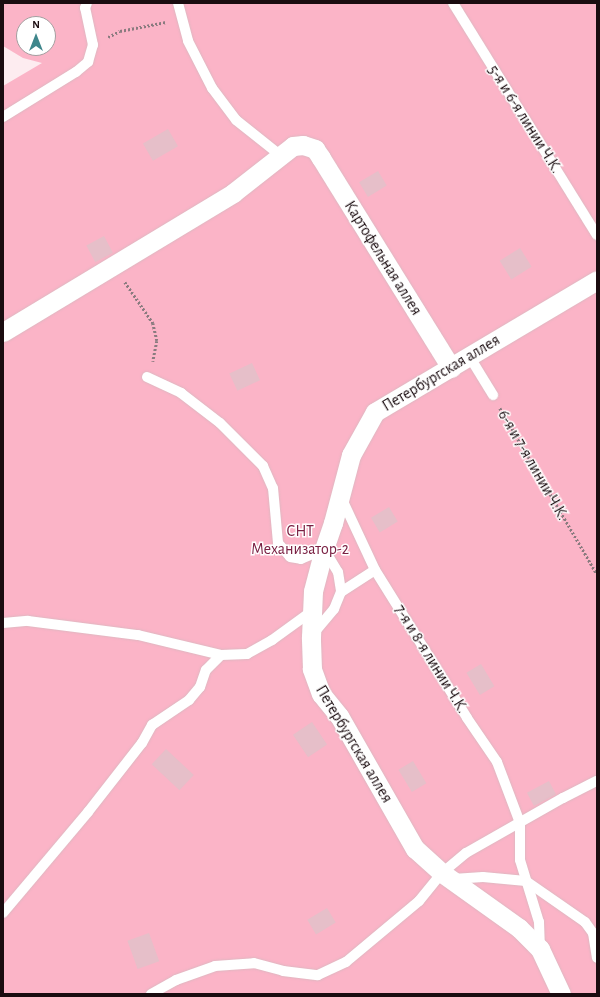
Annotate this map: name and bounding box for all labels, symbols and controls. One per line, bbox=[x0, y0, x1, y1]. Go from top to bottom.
north arrow bbox=[16, 16, 56, 56]
text: N bbox=[32, 19, 40, 30]
street label: 5-я и 6-я линии Ч.К. bbox=[484, 61, 566, 177]
street label: Картофельная аллея bbox=[340, 197, 426, 319]
street label: Петербургская аллея bbox=[379, 330, 503, 416]
street label: 6-я и 7-я линии Ч.К. bbox=[494, 406, 572, 524]
park label: СНТ Механизатор-2 bbox=[251, 521, 349, 559]
street label: 7-я и 8-я линии Ч.К. bbox=[390, 601, 472, 717]
street label: Петербургская аллея bbox=[311, 682, 397, 806]

